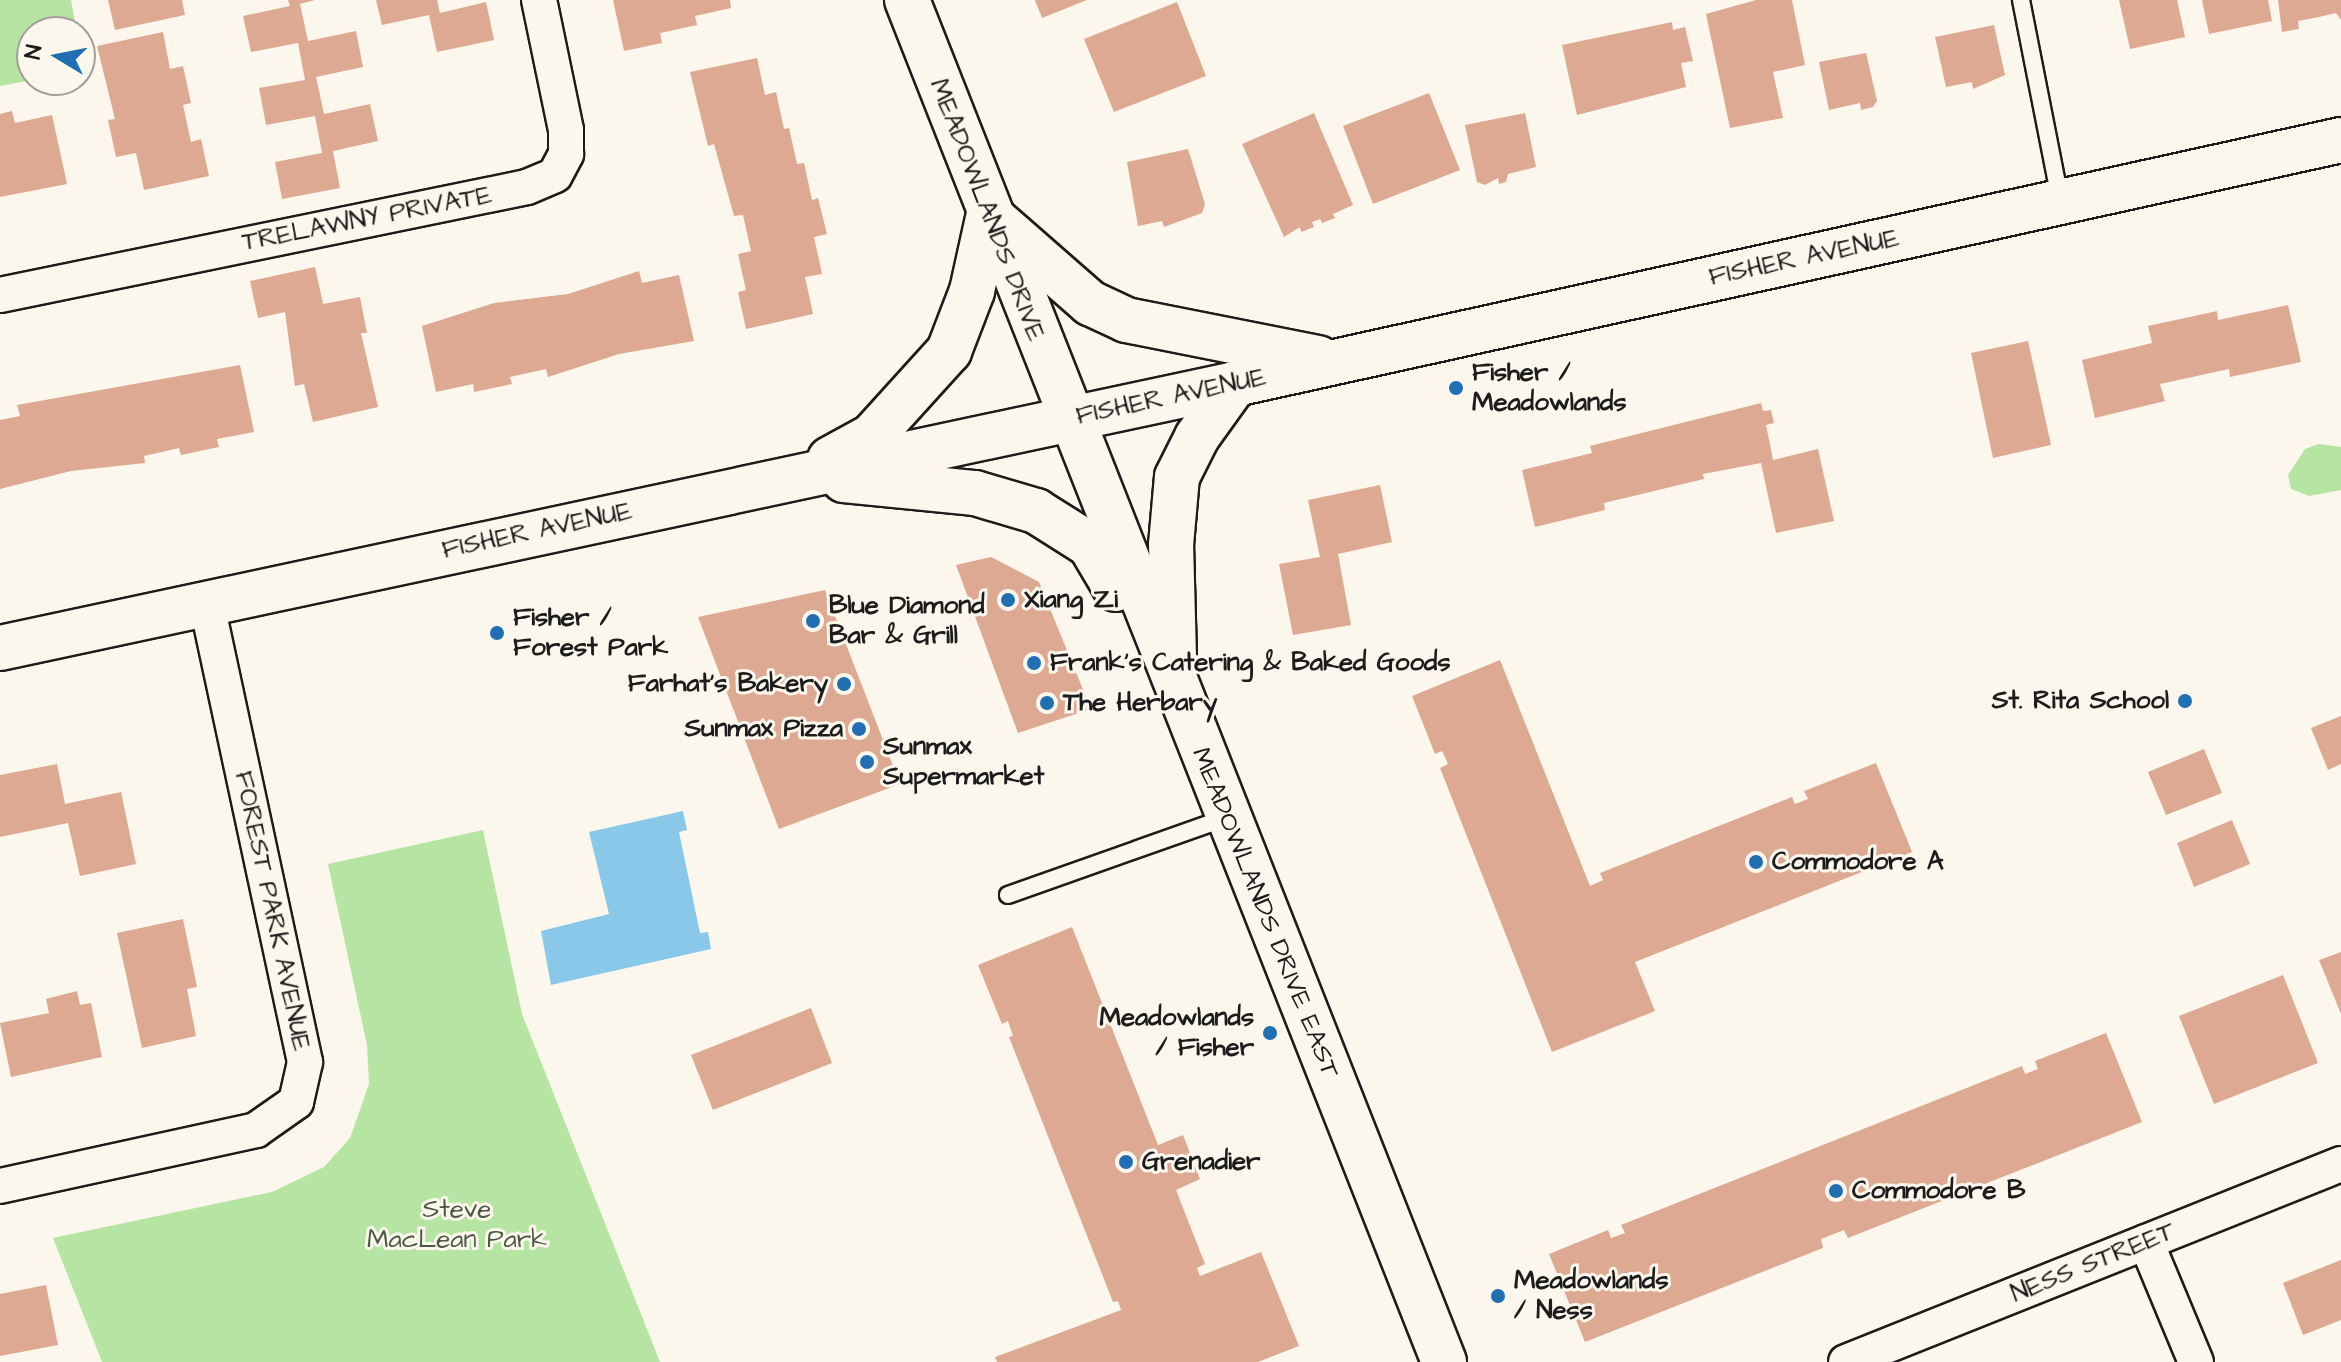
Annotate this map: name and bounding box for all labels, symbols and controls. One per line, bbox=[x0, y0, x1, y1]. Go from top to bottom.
north arrow bbox=[16, 16, 96, 96]
text: N bbox=[17, 43, 50, 62]
street label: MEADOWLANDS DRIVE bbox=[923, 75, 1051, 345]
street label: TRELAWNY PRIVATE bbox=[240, 180, 494, 258]
street label: FISHER AVENUE bbox=[1706, 223, 1902, 293]
place label: Fisher / Meadowlands bbox=[1472, 357, 1626, 418]
street label: FISHER AVENUE bbox=[1073, 362, 1269, 432]
marker: Fisher / Meadowlands bbox=[1447, 379, 1465, 397]
street label: FISHER AVENUE bbox=[439, 496, 635, 566]
place label: Xiang Zi bbox=[1024, 584, 1118, 616]
place label: Blue Diamond Bar & Grill bbox=[829, 590, 984, 652]
marker: Xiang Zi bbox=[999, 591, 1017, 609]
place label: Fisher / Forest Park bbox=[513, 602, 668, 664]
marker: Blue Diamond Bar & Grill bbox=[804, 612, 822, 630]
marker: Fisher / Forest Park bbox=[488, 624, 506, 642]
place label: Frank's Catering & Baked Goods bbox=[1050, 647, 1450, 679]
marker: Frank's Catering & Baked Goods bbox=[1025, 654, 1043, 672]
place label: Farhat's Bakery bbox=[628, 668, 828, 700]
marker: Farhat's Bakery bbox=[835, 675, 853, 693]
place label: St. Rita School bbox=[1992, 685, 2169, 717]
place label: The Herbary bbox=[1063, 687, 1217, 719]
marker: St. Rita School bbox=[2176, 692, 2194, 710]
marker: The Herbary bbox=[1038, 694, 1056, 712]
place label: Sunmax Pizza bbox=[684, 713, 843, 745]
marker: Sunmax Pizza bbox=[850, 720, 868, 738]
place label: Sunmax Supermarket bbox=[883, 731, 1044, 792]
street label: MEADOWLANDS DRIVE EAST bbox=[1184, 743, 1346, 1083]
marker: Sunmax Supermarket bbox=[858, 753, 876, 771]
street label: FOREST PARK AVENUE bbox=[227, 768, 317, 1054]
place label: Commodore A bbox=[1772, 846, 1944, 878]
marker: Commodore A bbox=[1747, 853, 1765, 871]
place label: Meadowlands / Fisher bbox=[1100, 1002, 1254, 1064]
marker: Meadowlands / Fisher bbox=[1261, 1024, 1279, 1042]
place label: Grenadier bbox=[1142, 1146, 1260, 1178]
marker: Grenadier bbox=[1117, 1153, 1135, 1171]
place label: Commodore B bbox=[1852, 1175, 2025, 1207]
marker: Commodore B bbox=[1827, 1182, 1845, 1200]
park label: Steve MacLean Park bbox=[367, 1194, 547, 1256]
street label: NESS STREET bbox=[2007, 1216, 2179, 1310]
place label: Meadowlands / Ness bbox=[1514, 1265, 1668, 1326]
marker: Meadowlands / Ness bbox=[1489, 1287, 1507, 1305]

